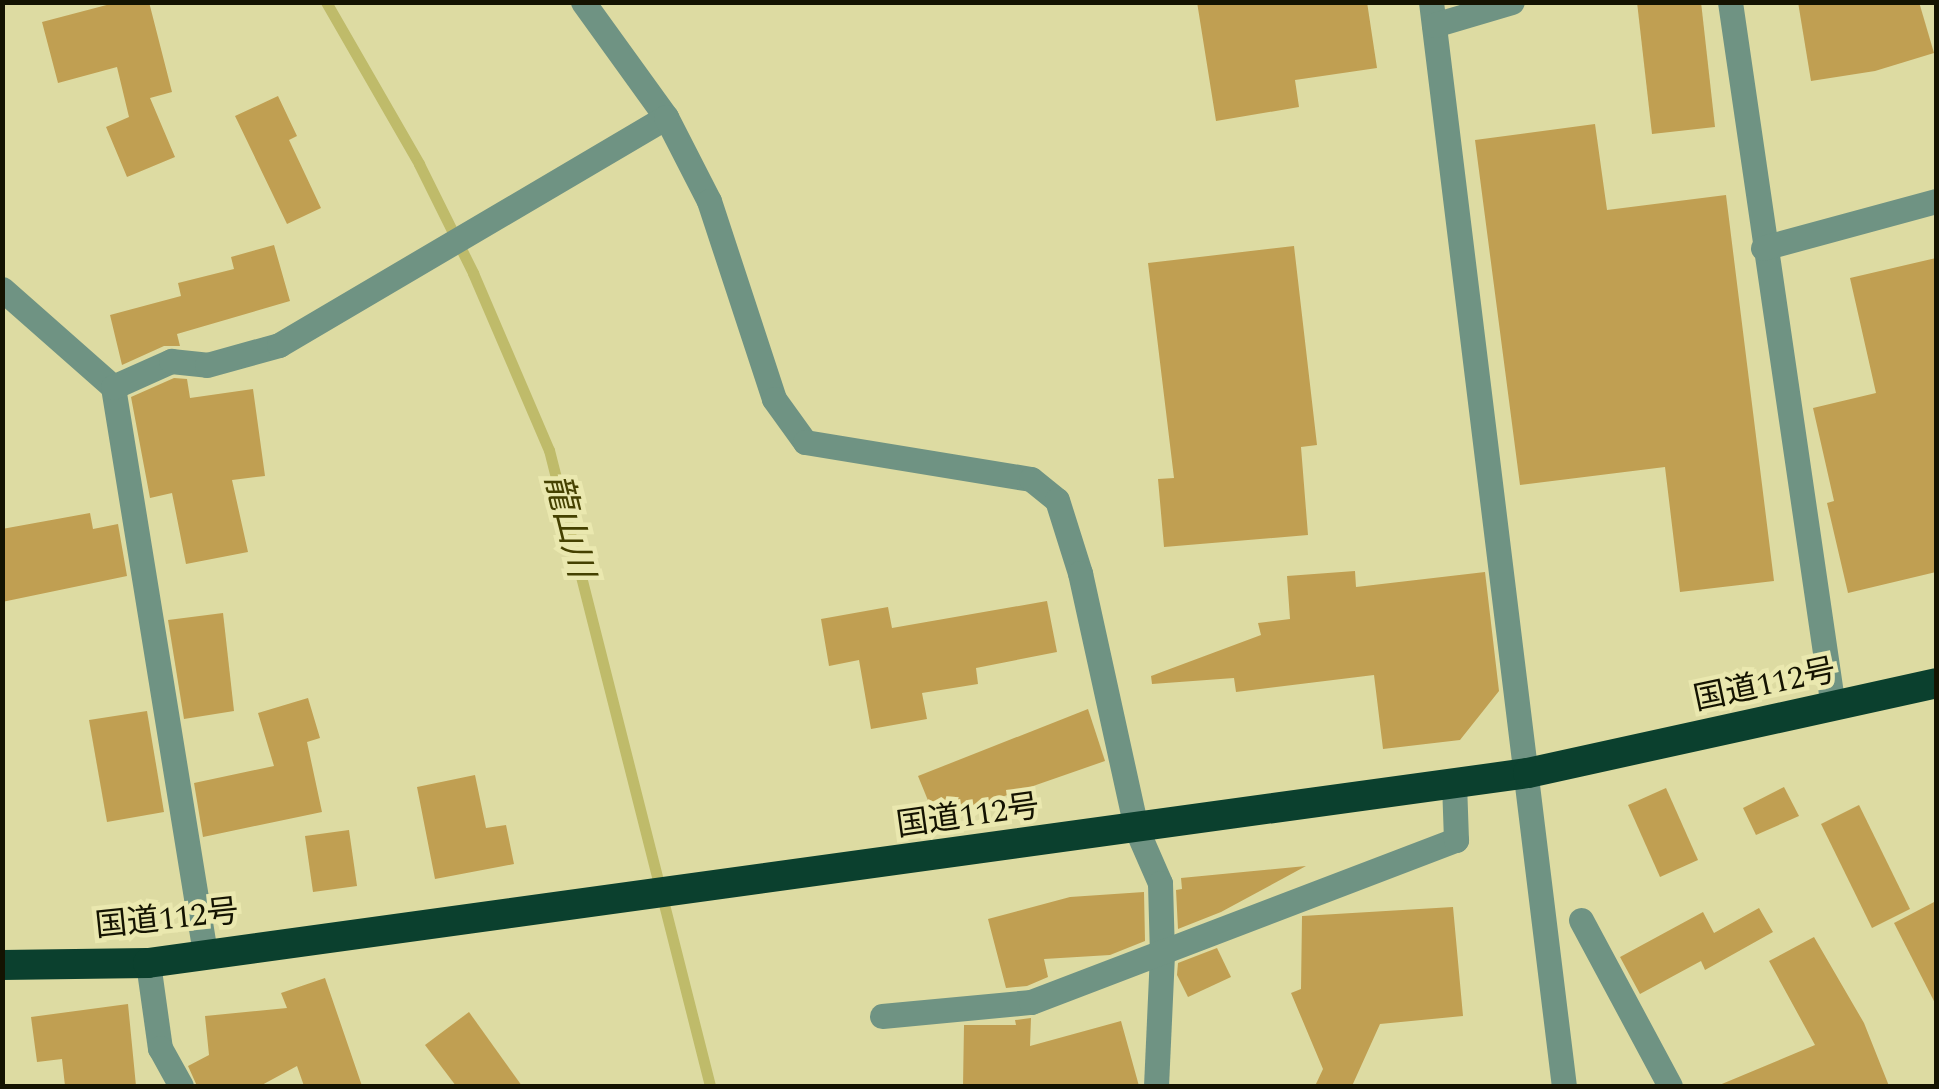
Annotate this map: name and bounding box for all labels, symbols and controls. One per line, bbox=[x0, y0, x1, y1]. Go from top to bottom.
water label: 龍山川 bbox=[535, 470, 601, 582]
street label: 国道112号 bbox=[1691, 652, 1839, 720]
street label: 国道112号 bbox=[894, 788, 1042, 846]
street label: 国道112号 bbox=[93, 893, 241, 947]

